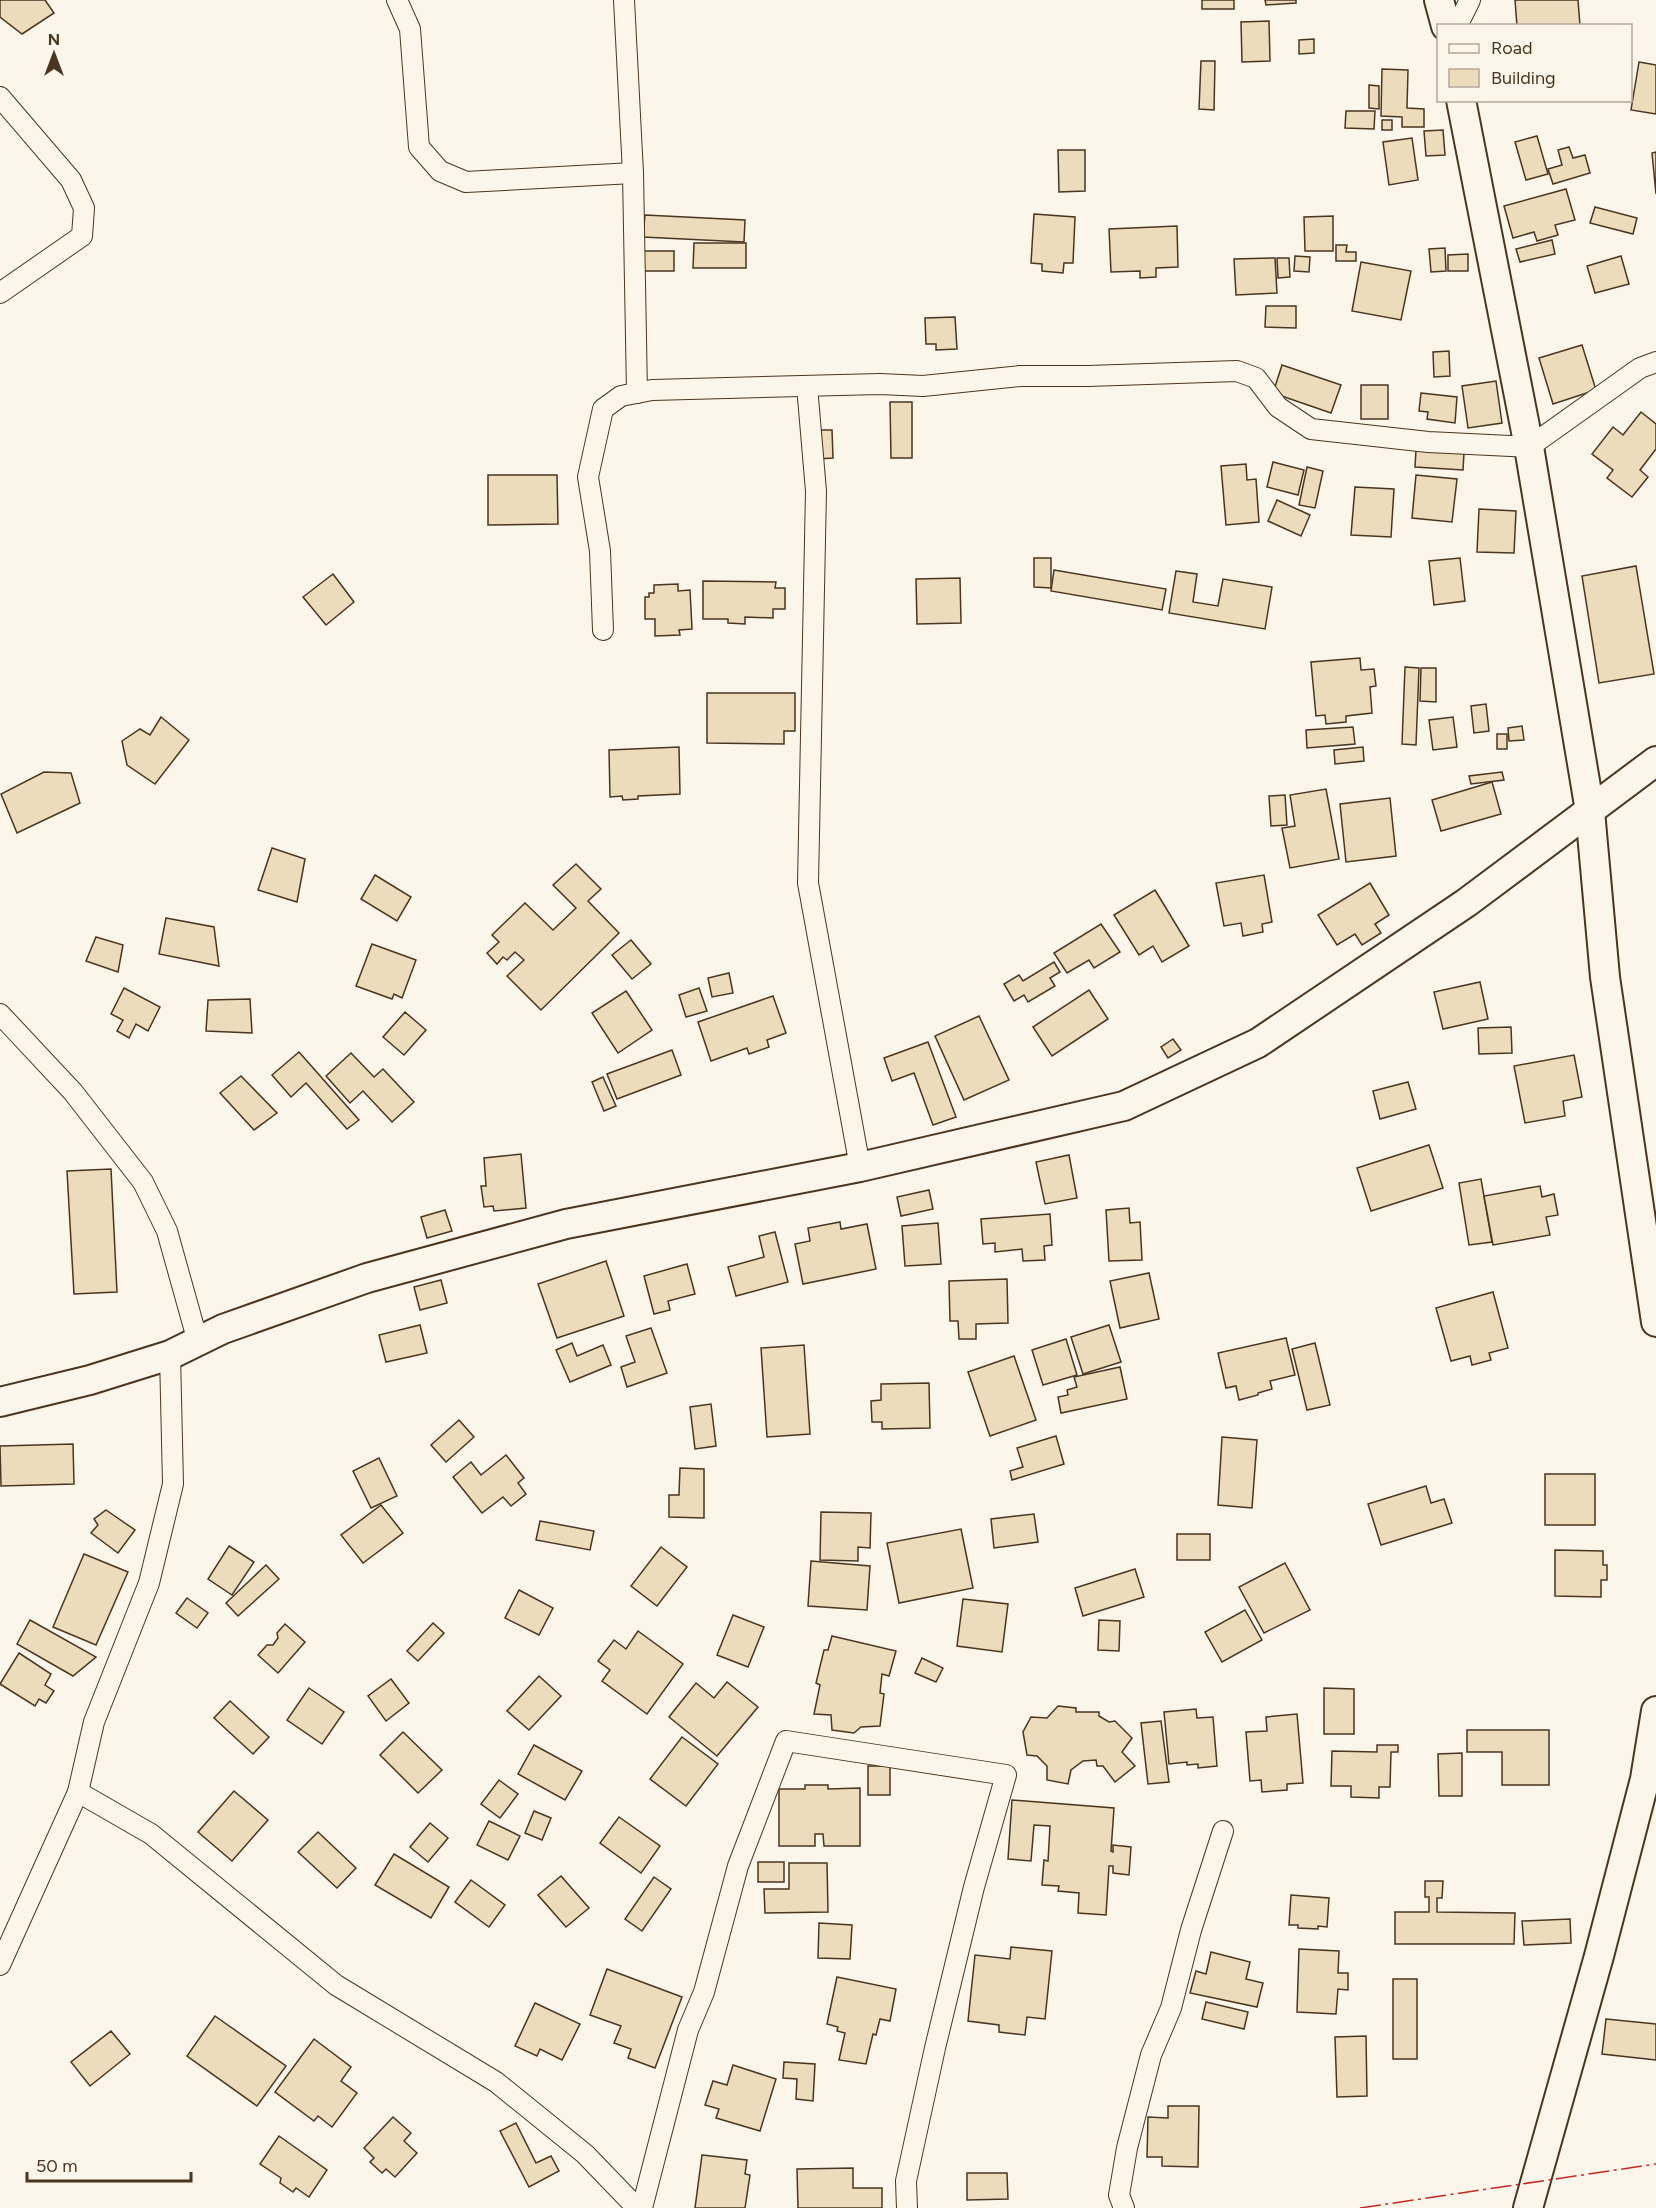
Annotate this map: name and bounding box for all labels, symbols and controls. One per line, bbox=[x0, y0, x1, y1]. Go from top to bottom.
north arrow bbox=[24, 24, 84, 84]
legend bbox=[1437, 24, 1632, 102]
text: N bbox=[48, 30, 60, 49]
text: Road bbox=[1491, 37, 1532, 59]
text: Building bbox=[1491, 67, 1556, 89]
scale bar bbox=[27, 2145, 190, 2183]
text: 50 m bbox=[36, 2155, 78, 2177]

